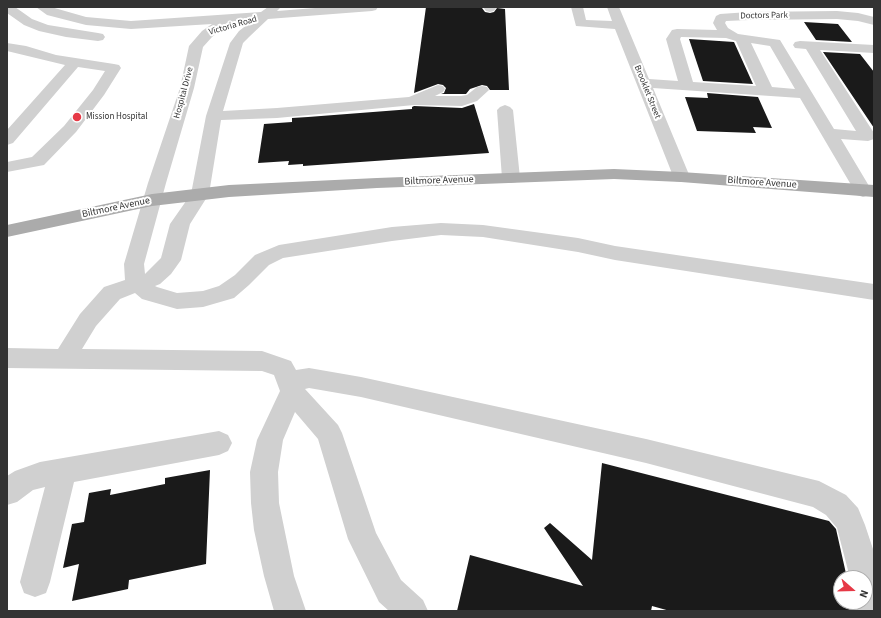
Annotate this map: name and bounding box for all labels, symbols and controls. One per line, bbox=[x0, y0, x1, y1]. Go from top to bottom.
street label: Doctors Park bbox=[740, 10, 788, 22]
street label: Victoria Road bbox=[208, 14, 258, 38]
street label: Brooklet Street bbox=[631, 64, 663, 120]
street label: Hospital Drive bbox=[172, 66, 196, 120]
marker: Mission Hospital bbox=[71, 111, 83, 123]
place label: Mission Hospital bbox=[86, 112, 148, 122]
street label: Biltmore Avenue bbox=[404, 174, 474, 188]
street label: Biltmore Avenue bbox=[727, 175, 797, 191]
street label: Biltmore Avenue bbox=[81, 195, 151, 221]
north arrow bbox=[833, 570, 873, 610]
text: N bbox=[856, 588, 872, 600]

